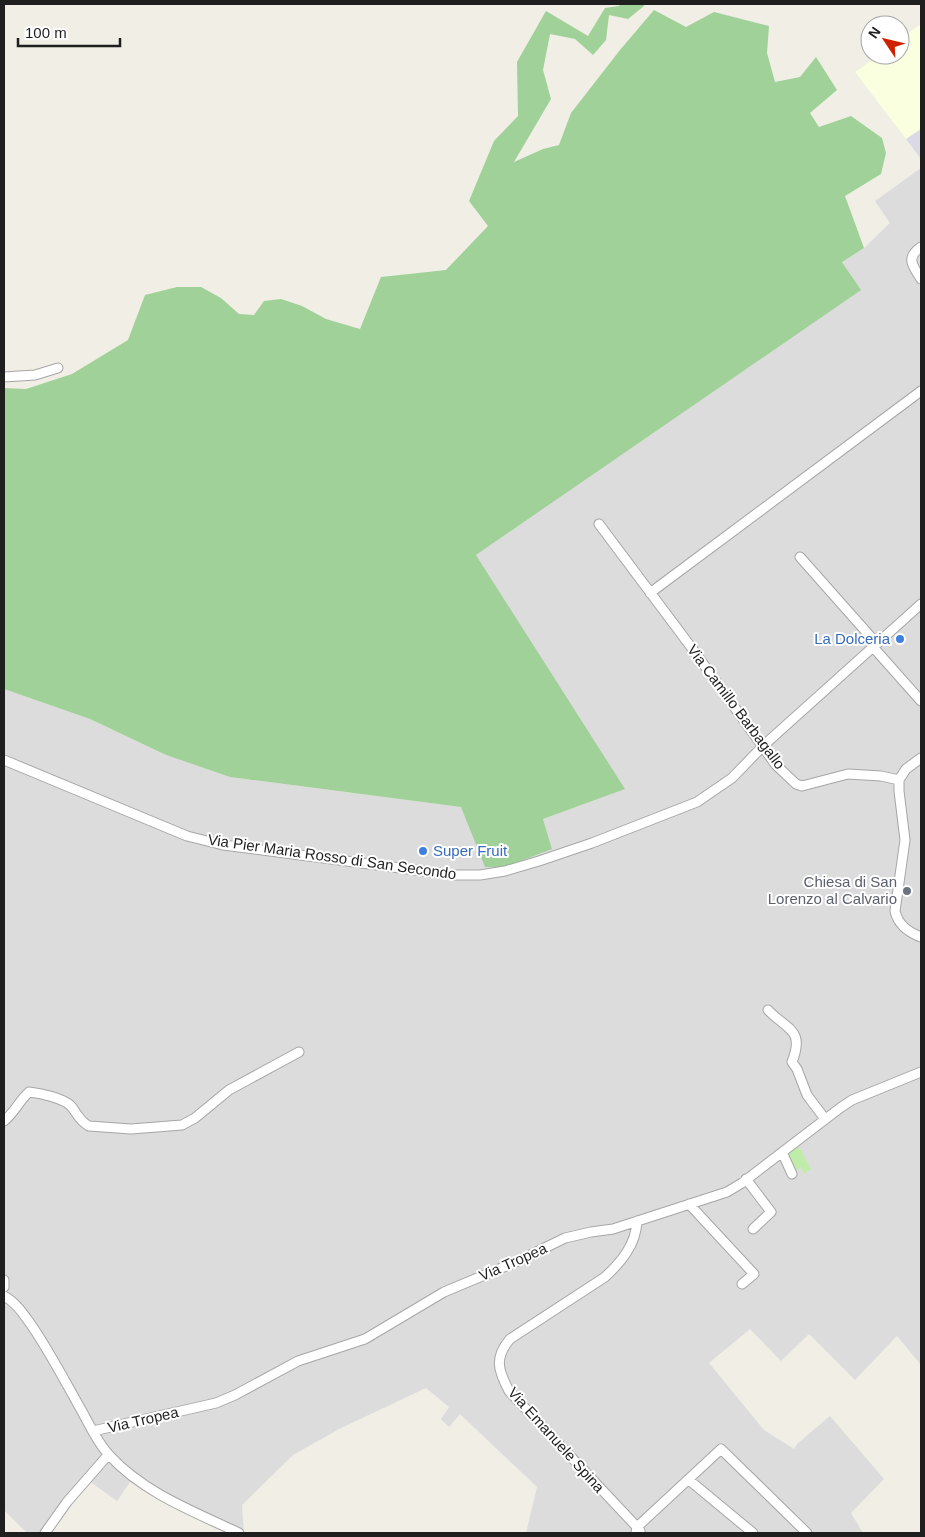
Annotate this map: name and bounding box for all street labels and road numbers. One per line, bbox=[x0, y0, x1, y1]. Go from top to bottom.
street label: Via Camillo Barbagallo bbox=[684, 641, 789, 772]
street label: Via Pier Maria Rosso di San Secondo bbox=[207, 831, 457, 882]
street label: Via Tropea bbox=[476, 1239, 550, 1284]
street label: Via Emanuele Spina bbox=[505, 1384, 609, 1496]
street label: Via Tropea bbox=[106, 1403, 181, 1436]

